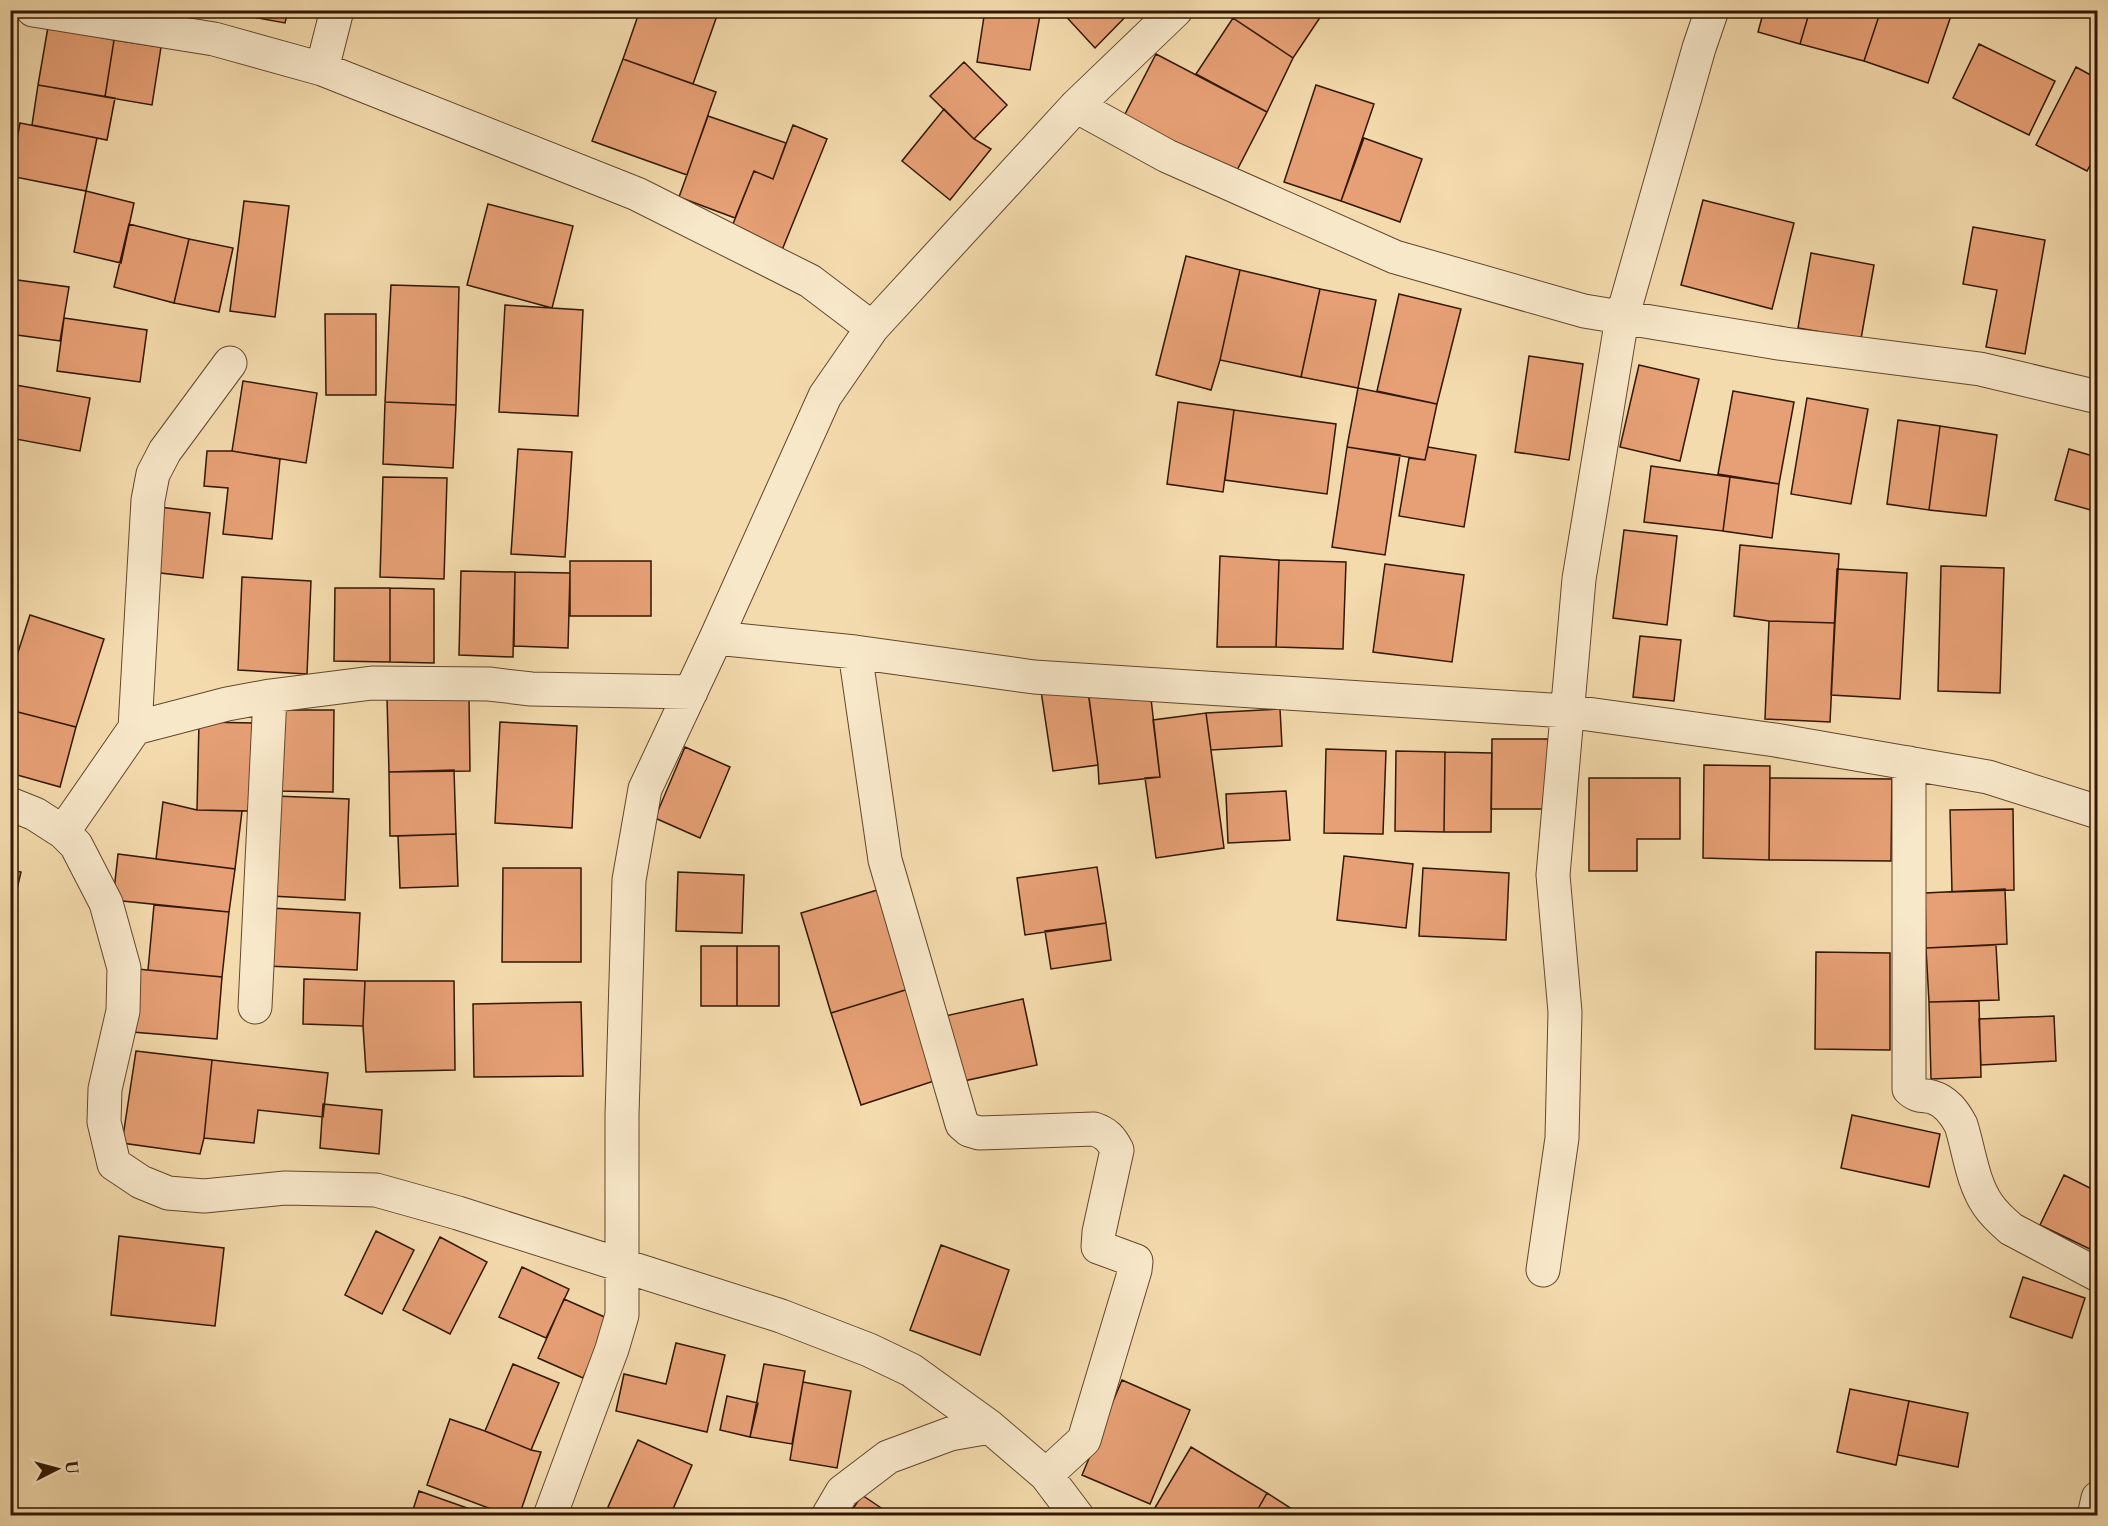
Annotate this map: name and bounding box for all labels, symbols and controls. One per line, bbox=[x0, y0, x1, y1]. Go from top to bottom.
north arrow bbox=[27, 1439, 87, 1499]
text: U bbox=[61, 1460, 83, 1475]

